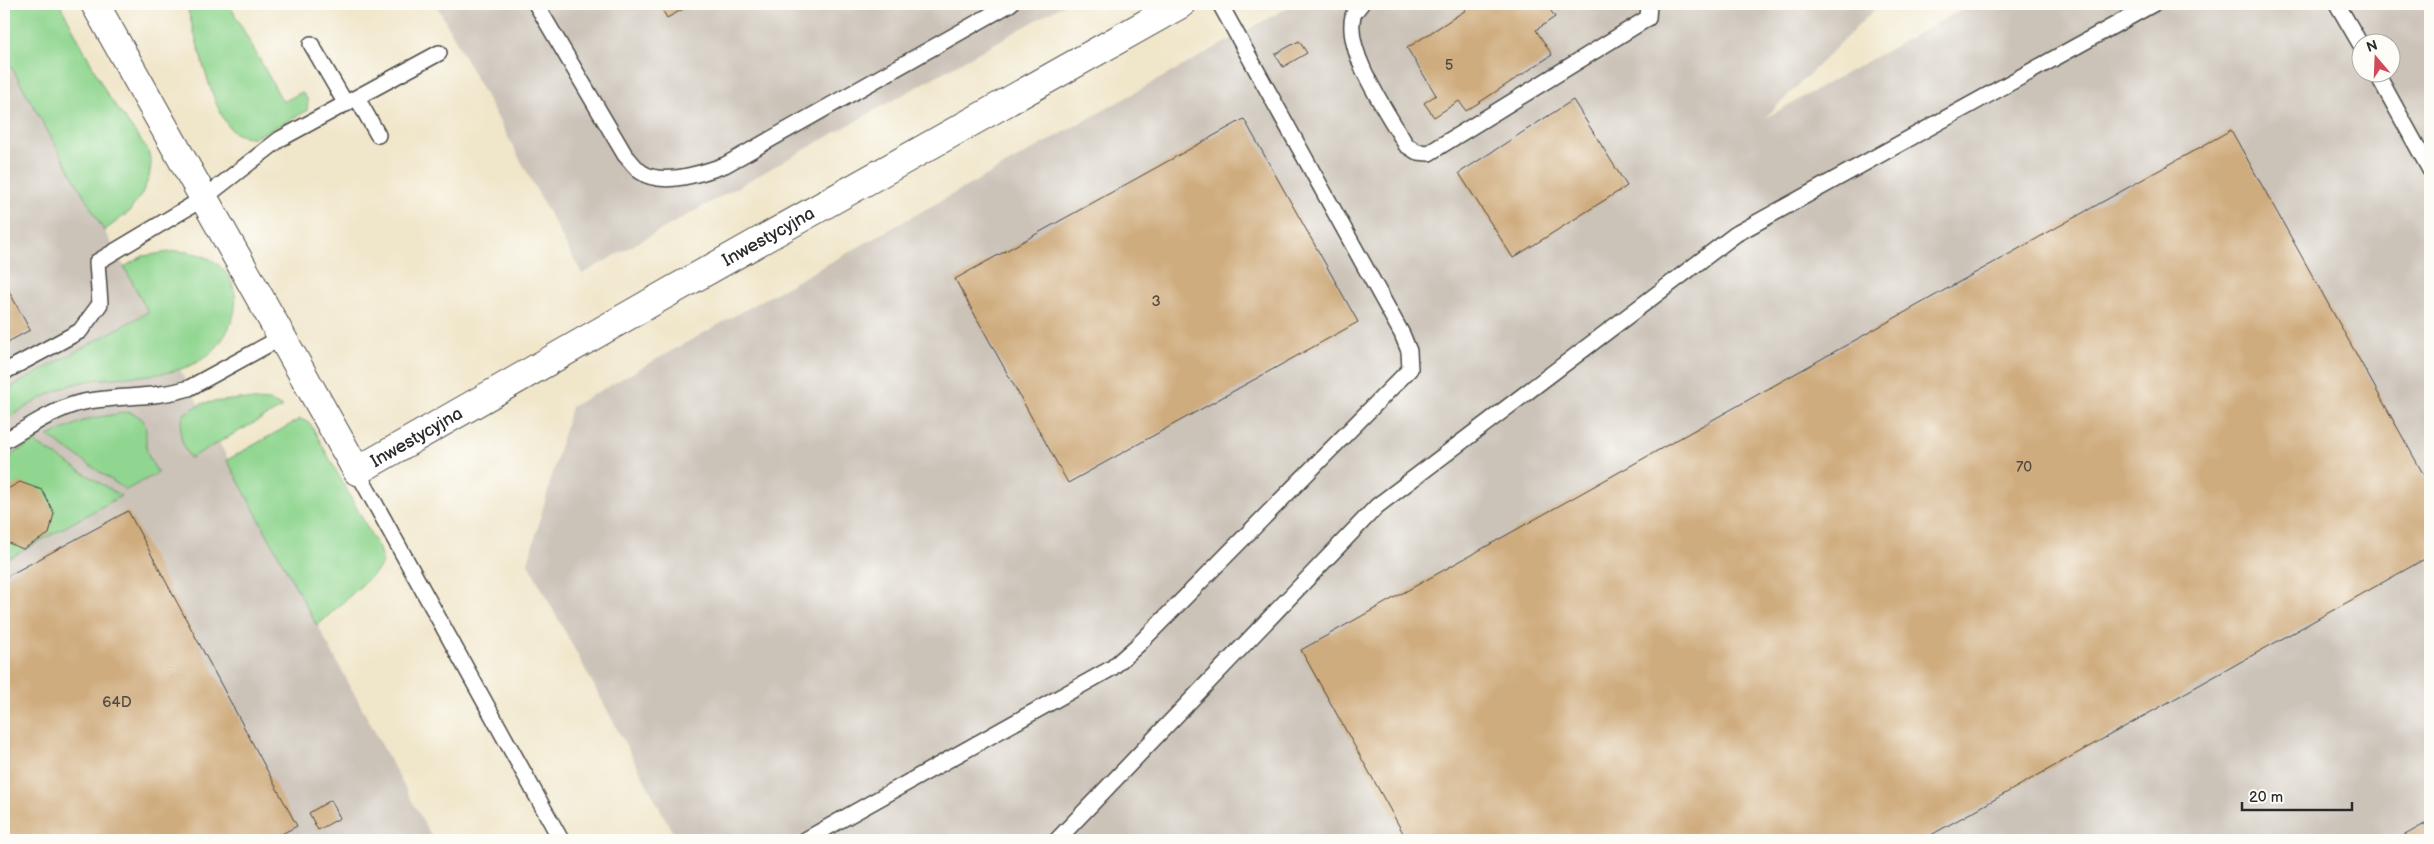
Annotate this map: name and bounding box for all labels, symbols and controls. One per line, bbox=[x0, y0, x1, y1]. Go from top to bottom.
north arrow bbox=[2352, 32, 2402, 82]
text: N bbox=[2364, 36, 2380, 56]
house number: 5 bbox=[1445, 56, 1453, 75]
street label: Inwestycyjna bbox=[718, 202, 818, 271]
house number: 3 bbox=[1151, 292, 1161, 311]
street label: Inwestycyjna bbox=[367, 402, 466, 472]
house number: 70 bbox=[2016, 458, 2032, 477]
house number: 64D bbox=[102, 693, 132, 712]
scale bar bbox=[2242, 779, 2352, 811]
text: 20 m bbox=[2249, 788, 2283, 807]

